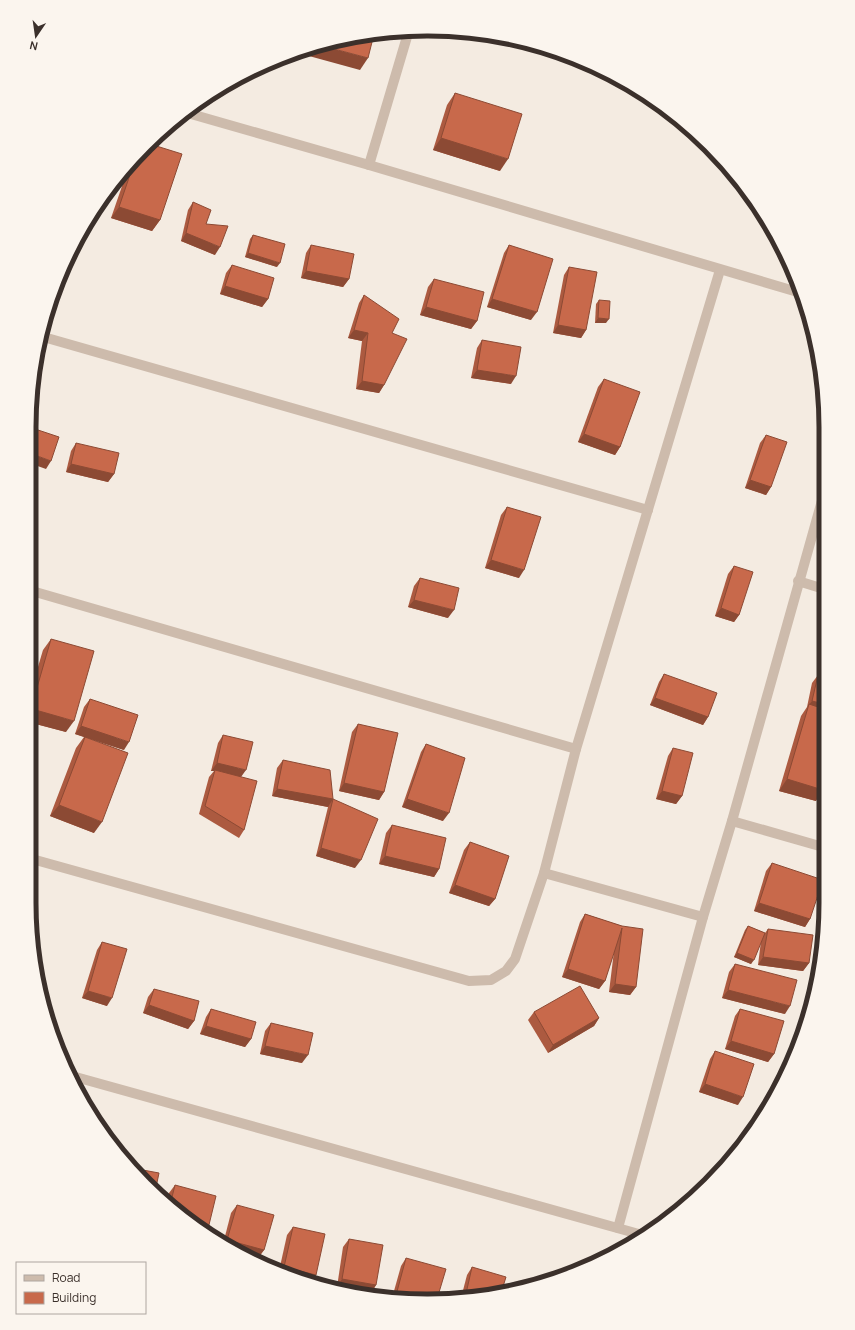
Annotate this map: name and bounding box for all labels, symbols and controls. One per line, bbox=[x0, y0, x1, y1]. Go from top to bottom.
north arrow bbox=[16, 16, 56, 56]
text: N bbox=[28, 38, 39, 54]
legend bbox=[16, 1262, 146, 1314]
text: Road bbox=[52, 1269, 80, 1286]
text: Building bbox=[52, 1289, 96, 1306]

